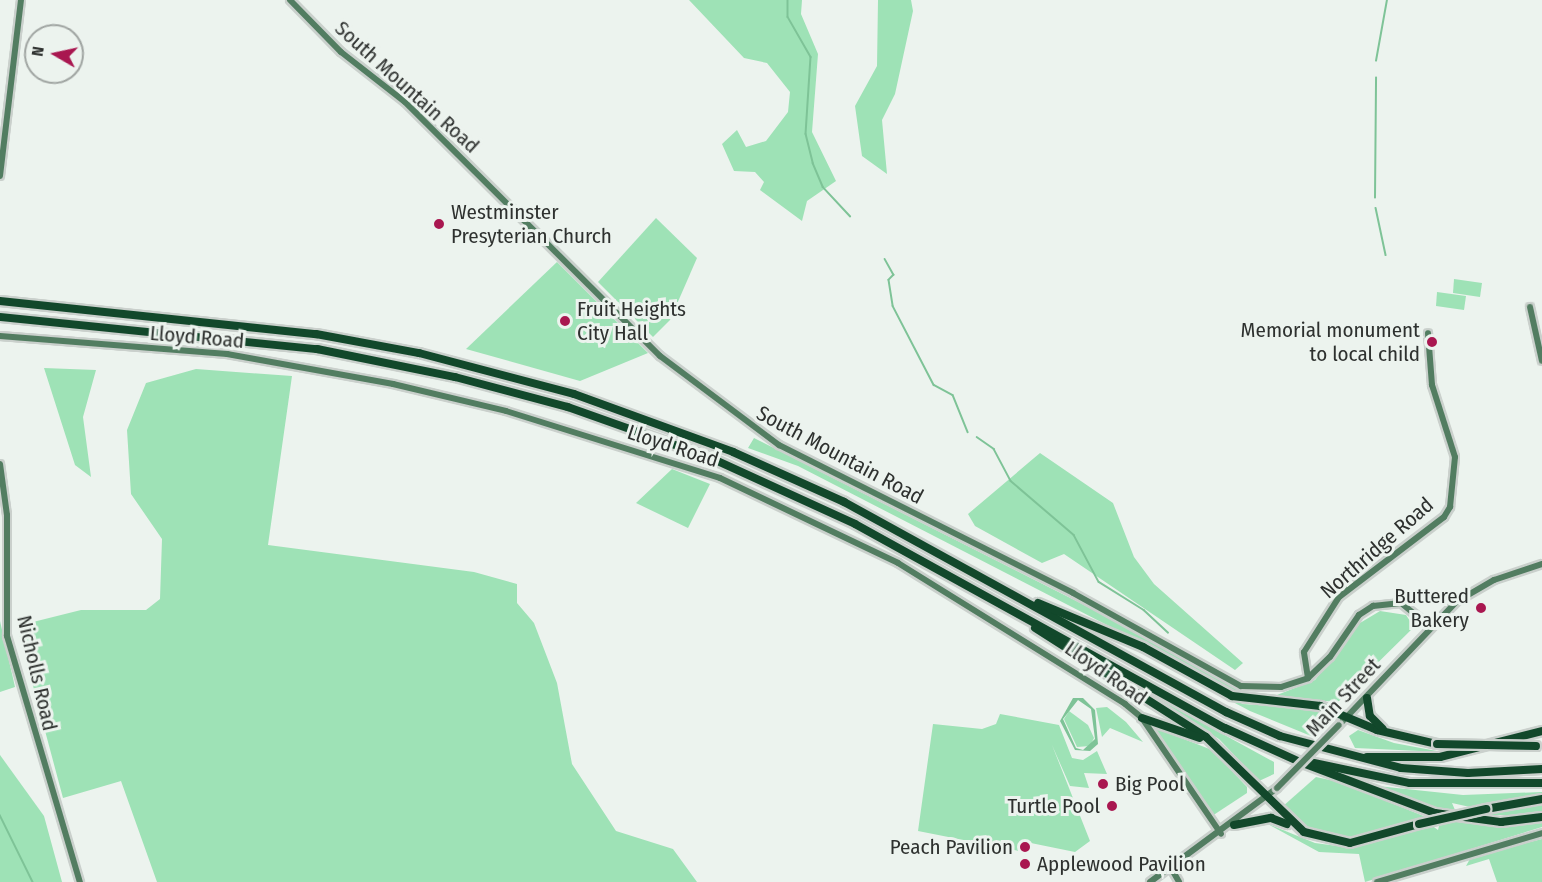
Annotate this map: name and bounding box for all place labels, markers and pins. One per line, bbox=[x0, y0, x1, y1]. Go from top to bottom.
place label: Westminster Presyterian Church bbox=[451, 199, 612, 249]
marker: Westminster Presyterian Church bbox=[432, 217, 446, 231]
place label: Fruit Heights City Hall bbox=[577, 296, 686, 346]
marker: Fruit Heights City Hall bbox=[558, 314, 572, 328]
place label: Memorial monument to local child bbox=[1241, 317, 1420, 367]
marker: Memorial monument to local child bbox=[1425, 335, 1439, 349]
place label: Buttered Bakery bbox=[1394, 583, 1469, 633]
marker: Buttered Bakery bbox=[1474, 601, 1488, 615]
place label: Big Pool bbox=[1115, 771, 1185, 797]
marker: Big Pool bbox=[1096, 777, 1110, 791]
place label: Turtle Pool bbox=[1007, 793, 1100, 819]
marker: Turtle Pool bbox=[1105, 799, 1119, 813]
place label: Peach Pavilion bbox=[890, 834, 1013, 860]
marker: Peach Pavilion bbox=[1018, 840, 1032, 854]
place label: Applewood Pavilion bbox=[1037, 851, 1206, 877]
marker: Applewood Pavilion bbox=[1018, 857, 1032, 871]

